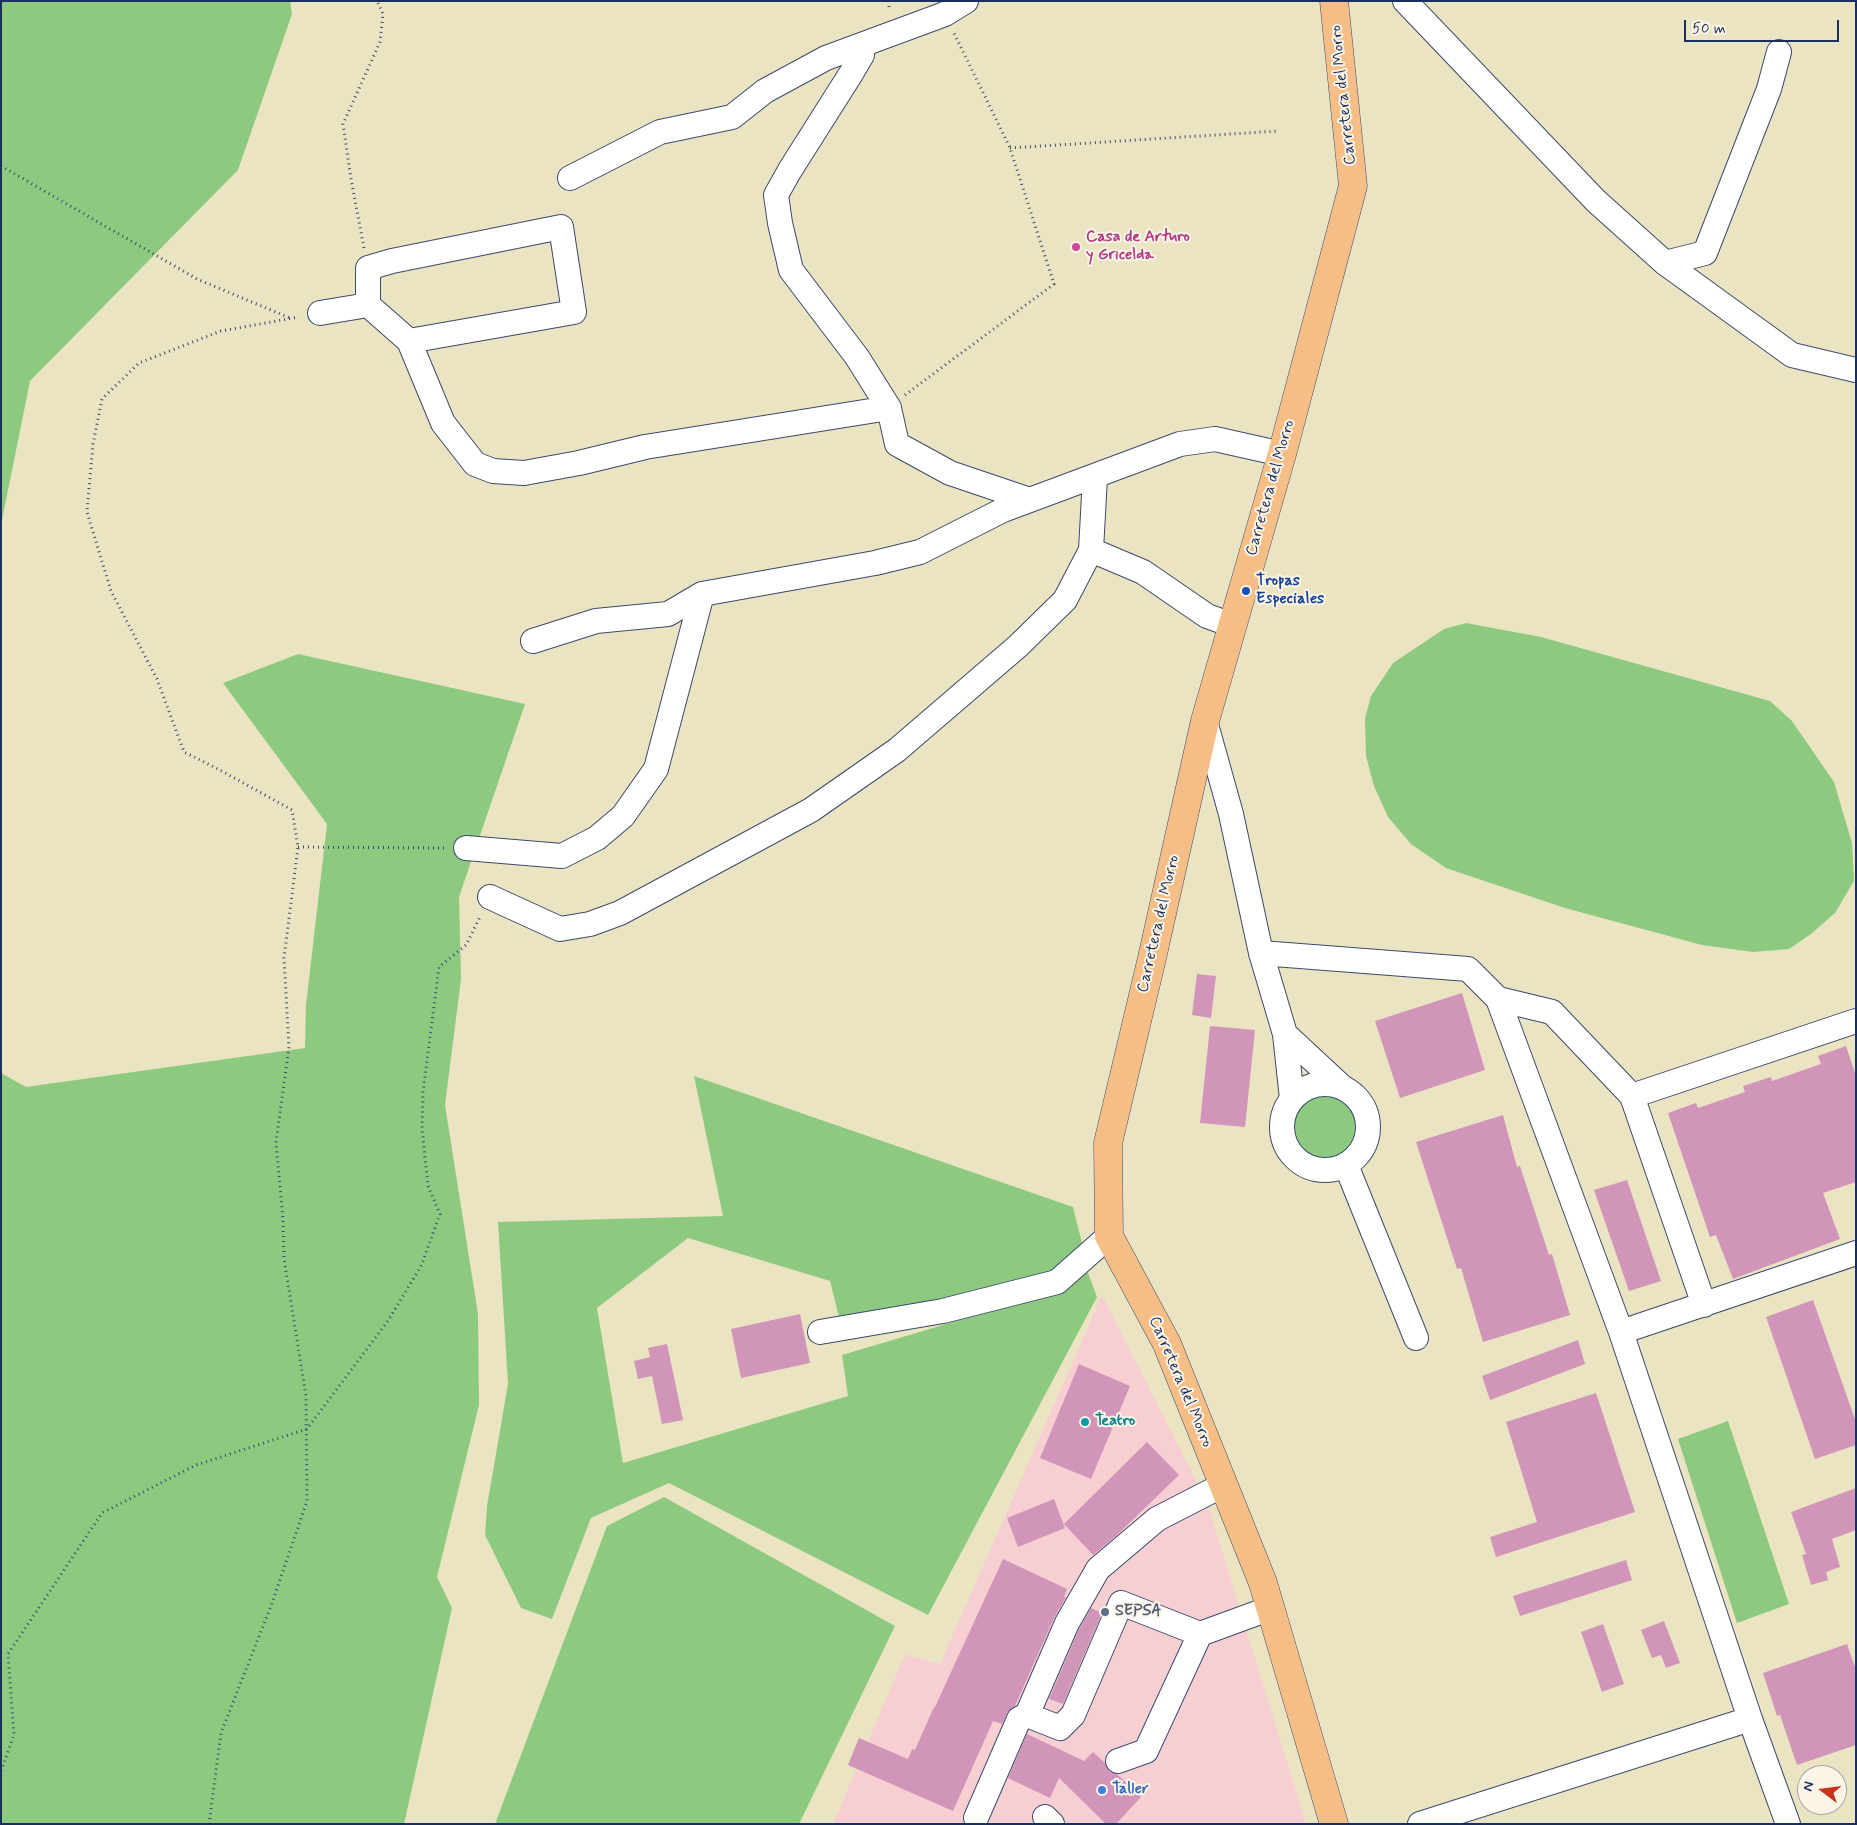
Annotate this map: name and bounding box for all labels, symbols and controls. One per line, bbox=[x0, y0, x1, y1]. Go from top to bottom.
scale bar bbox=[1687, 10, 1842, 42]
text: 50 m bbox=[1692, 19, 1726, 39]
street label: Carretera del Morro bbox=[1327, 24, 1361, 166]
place label: Casa de Arturo y Gricelda bbox=[1086, 228, 1190, 266]
marker: Casa de Arturo y Gricelda bbox=[1070, 241, 1082, 253]
street label: Carretera del Morro bbox=[1242, 418, 1300, 558]
place label: Tropas Especiales bbox=[1256, 572, 1324, 610]
marker: Tropas Especiales bbox=[1240, 585, 1252, 597]
street label: Carretera del Morro bbox=[1134, 853, 1184, 995]
street label: Carretera del Morro bbox=[1144, 1314, 1216, 1450]
place label: Teatro bbox=[1095, 1412, 1135, 1432]
marker: Teatro bbox=[1079, 1416, 1091, 1428]
place label: SEPSA bbox=[1115, 1602, 1161, 1622]
marker: SEPSA bbox=[1099, 1606, 1111, 1618]
north arrow bbox=[1797, 1765, 1847, 1815]
place label: Taller bbox=[1112, 1780, 1149, 1800]
text: N bbox=[1799, 1780, 1818, 1793]
marker: Taller bbox=[1096, 1784, 1108, 1796]

